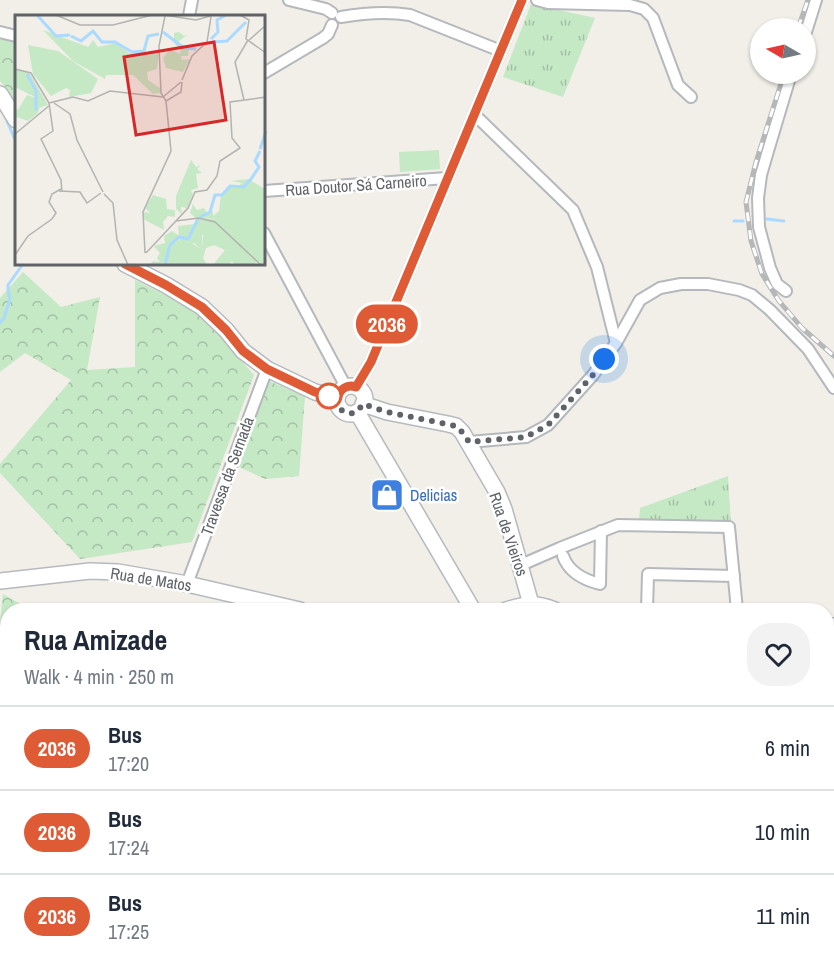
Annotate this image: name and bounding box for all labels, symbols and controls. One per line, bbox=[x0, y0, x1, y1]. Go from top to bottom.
inset map bbox=[15, 15, 266, 266]
north arrow bbox=[750, 18, 816, 84]
map controls bbox=[750, 18, 816, 84]
street label: Rua Doutor Sá Carneiro bbox=[285, 169, 427, 201]
line badge: 2036 bbox=[345, 304, 429, 344]
text: 2036 bbox=[368, 310, 406, 339]
your location bbox=[589, 344, 619, 374]
unlabelled marker bbox=[316, 383, 342, 409]
street label: Travessa da Sernada bbox=[195, 413, 259, 538]
shop icon: Delicias bbox=[369, 477, 405, 513]
place label: Delicias bbox=[410, 484, 457, 506]
street label: Rua de Vieiros bbox=[484, 489, 534, 579]
street label: Rua de Matos bbox=[109, 562, 193, 596]
text: Rua Amizade bbox=[24, 621, 167, 659]
button: heart bbox=[747, 623, 810, 686]
text: Walk · 4 min · 250 m bbox=[24, 663, 174, 690]
text: Bus bbox=[108, 720, 142, 750]
text: 6 min bbox=[765, 733, 810, 763]
text: 2036 bbox=[38, 734, 76, 763]
text: 17:20 bbox=[108, 750, 149, 777]
text: Bus bbox=[108, 804, 142, 834]
text: 10 min bbox=[755, 817, 810, 847]
text: 2036 bbox=[38, 818, 76, 847]
text: 17:24 bbox=[108, 834, 149, 861]
text: Bus bbox=[108, 888, 142, 918]
text: 11 min bbox=[756, 901, 810, 931]
text: 2036 bbox=[38, 902, 76, 931]
text: 17:25 bbox=[108, 918, 149, 945]

